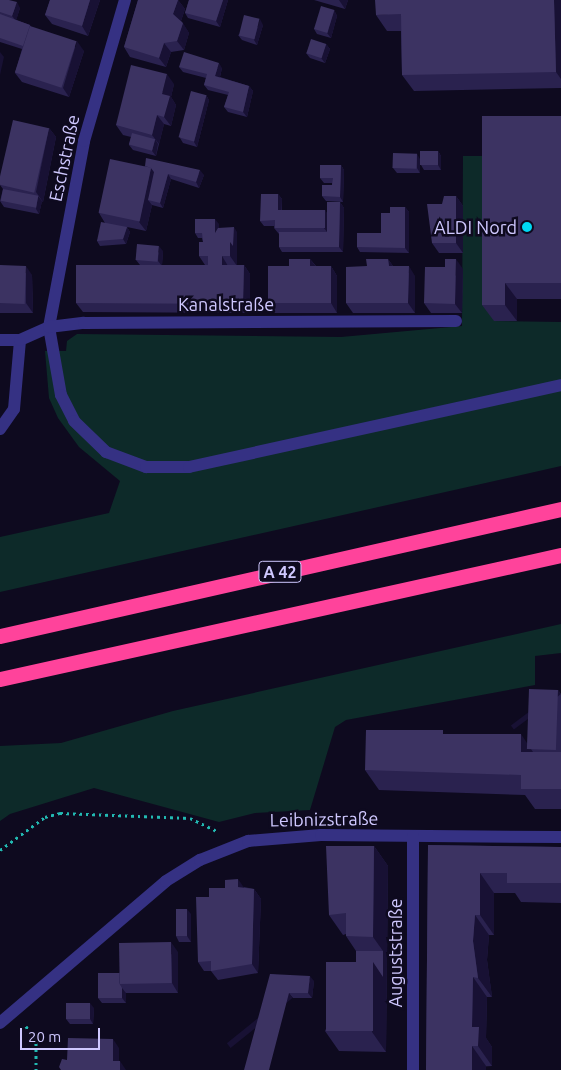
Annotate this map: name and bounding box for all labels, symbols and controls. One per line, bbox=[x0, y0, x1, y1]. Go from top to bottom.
street label: Eschstraße bbox=[44, 113, 84, 203]
place label: ALDI Nord bbox=[434, 216, 517, 238]
marker: ALDI Nord bbox=[521, 221, 533, 233]
street label: Kanalstraße bbox=[178, 293, 274, 315]
road number: A 42 bbox=[258, 558, 302, 586]
street label: Leibnizstraße bbox=[269, 807, 379, 831]
street label: Auguststraße bbox=[384, 898, 406, 1008]
scale bar bbox=[22, 1018, 102, 1050]
text: 20 m bbox=[28, 1028, 61, 1045]

